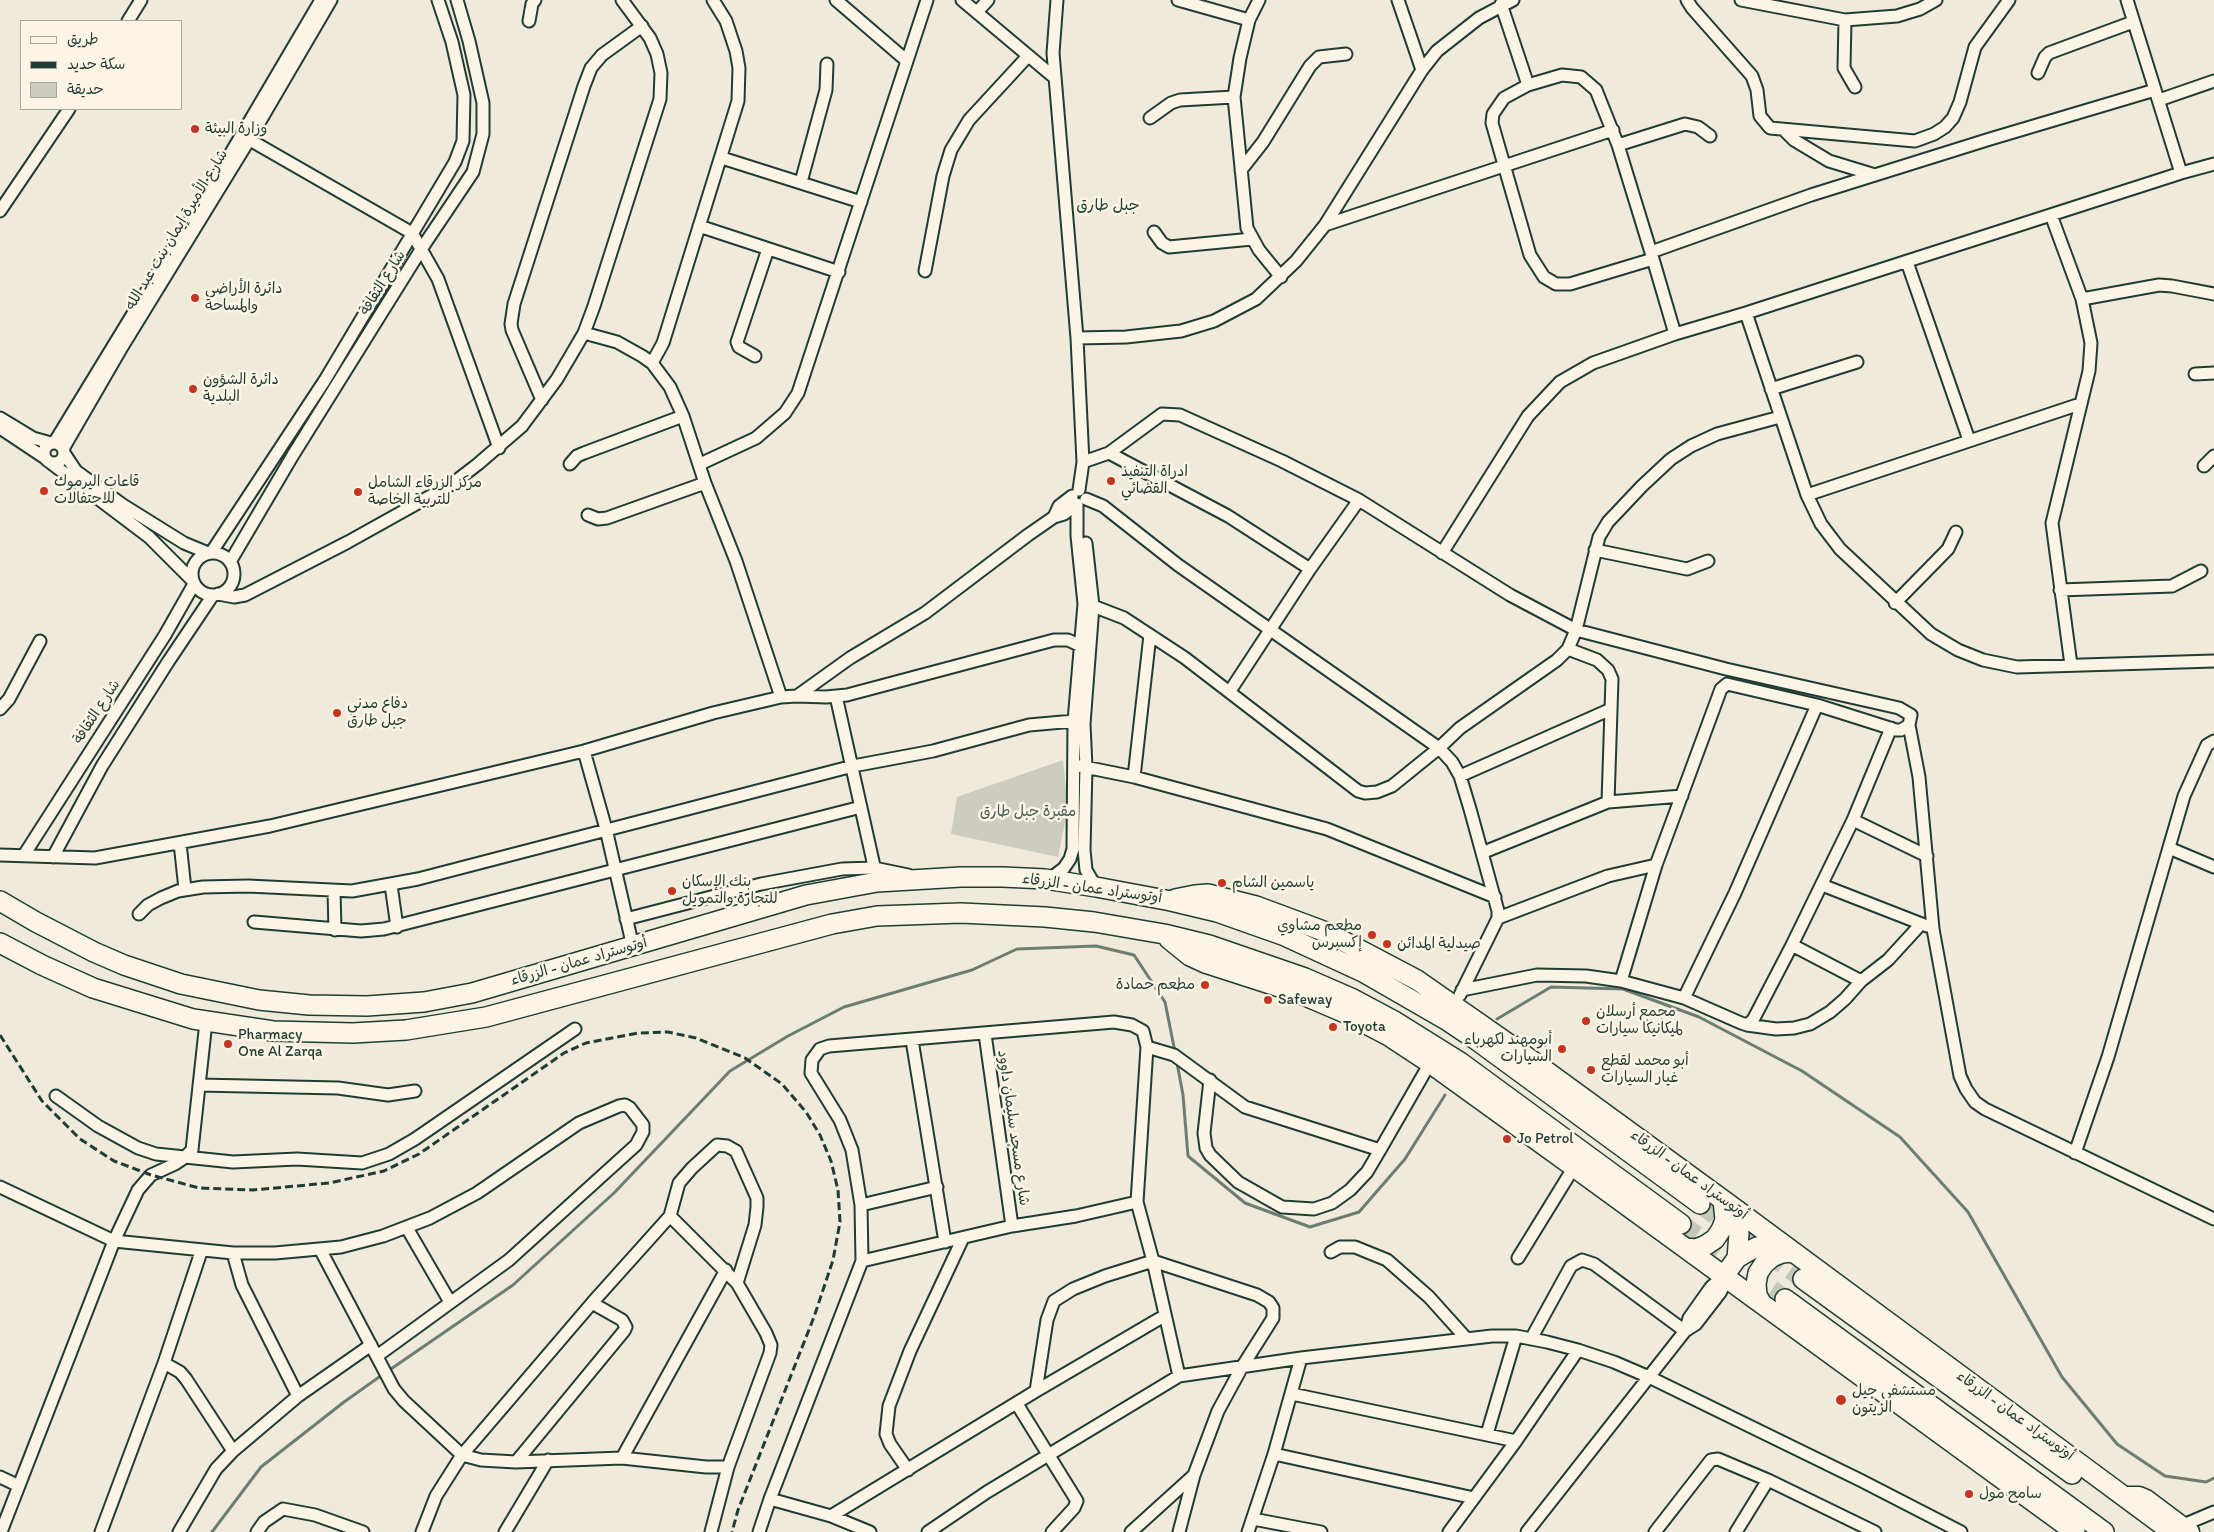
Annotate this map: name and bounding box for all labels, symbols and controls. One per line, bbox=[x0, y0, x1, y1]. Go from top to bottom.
legend bbox=[20, 20, 182, 110]
text: طريق bbox=[67, 30, 99, 48]
text: سكة حديد bbox=[67, 55, 125, 73]
text: حديقة bbox=[67, 80, 104, 98]
place label: وزارة البيئة bbox=[205, 120, 267, 138]
marker: وزارة البيئة bbox=[189, 123, 201, 135]
street label: شارع الأميرة إيمان بنت عبد الله bbox=[122, 146, 232, 314]
district label: جبل طارق bbox=[1076, 196, 1140, 216]
street label: شارع الثقافة bbox=[356, 247, 410, 319]
place label: دائرة الأراضي والمساحة bbox=[205, 280, 283, 315]
marker: دائرة الأراضي والمساحة bbox=[189, 292, 201, 304]
place label: دائرة الشؤون البلدية bbox=[203, 371, 279, 406]
marker: دائرة الشؤون البلدية bbox=[187, 383, 199, 395]
place label: ادراة التنفيذ القضائي bbox=[1121, 463, 1188, 498]
place label: قاعات اليرموك للاحتفالات bbox=[54, 473, 139, 508]
place label: مركز الزرقاء الشامل للتربية الخاصة bbox=[368, 474, 482, 509]
marker: ادراة التنفيذ القضائي bbox=[1105, 475, 1117, 487]
marker: قاعات اليرموك للاحتفالات bbox=[38, 485, 50, 497]
marker: مركز الزرقاء الشامل للتربية الخاصة bbox=[352, 486, 364, 498]
street label: شارع الثقافة bbox=[70, 676, 124, 748]
place label: دفاع مدني جبل طارق bbox=[347, 695, 408, 730]
marker: دفاع مدني جبل طارق bbox=[331, 707, 343, 719]
park label: مقبرة جبل طارق bbox=[980, 803, 1076, 821]
street label: أوتوستراد عمان - الزرقاء bbox=[1021, 870, 1163, 908]
place label: بنك الإسكان للتجارة والتمويل bbox=[682, 873, 778, 908]
place label: ياسمين الشام bbox=[1232, 874, 1314, 892]
marker: ياسمين الشام bbox=[1216, 877, 1228, 889]
marker: بنك الإسكان للتجارة والتمويل bbox=[666, 885, 678, 897]
place label: مطعم مشاوي إكسبرس bbox=[1277, 917, 1362, 952]
marker: مطعم مشاوي إكسبرس bbox=[1366, 929, 1378, 941]
street label: أوتوستراد عمان - الزرقاء bbox=[509, 934, 649, 990]
place label: صيدلية المدائن bbox=[1397, 935, 1481, 953]
marker: صيدلية المدائن bbox=[1381, 938, 1393, 950]
place label: مطعم حمادة bbox=[1116, 976, 1195, 994]
marker: مطعم حمادة bbox=[1199, 979, 1211, 991]
place label: Safeway bbox=[1278, 991, 1332, 1009]
marker: Safeway bbox=[1262, 994, 1274, 1006]
place label: مجمع أرسلان لميكانيكا سيارات bbox=[1596, 1003, 1683, 1038]
marker: مجمع أرسلان لميكانيكا سيارات bbox=[1580, 1015, 1592, 1027]
place label: Toyota bbox=[1343, 1018, 1386, 1036]
marker: Toyota bbox=[1327, 1021, 1339, 1033]
place label: Pharmacy One Al Zarqa bbox=[238, 1026, 322, 1061]
place label: أبومهند لكهرباء السيارات bbox=[1464, 1031, 1552, 1066]
marker: Pharmacy One Al Zarqa bbox=[222, 1038, 234, 1050]
marker: أبومهند لكهرباء السيارات bbox=[1556, 1043, 1568, 1055]
street label: شارع مسجد سليمان داوود bbox=[993, 1049, 1033, 1207]
place label: أبو محمد لقطع غيار السيارات bbox=[1601, 1052, 1689, 1087]
marker: أبو محمد لقطع غيار السيارات bbox=[1585, 1064, 1597, 1076]
street label: أوتوستراد عمان - الزرقاء bbox=[1627, 1126, 1751, 1224]
place label: Jo Petrol bbox=[1517, 1130, 1574, 1148]
marker: Jo Petrol bbox=[1501, 1133, 1513, 1145]
street label: أوتوستراد عمان - الزرقاء bbox=[1953, 1367, 2077, 1465]
place label: مستشفى جيل الزيتون bbox=[1852, 1382, 1936, 1417]
marker: مستشفى جيل الزيتون bbox=[1834, 1393, 1848, 1407]
place label: سامح مول bbox=[1979, 1485, 2042, 1503]
marker: سامح مول bbox=[1963, 1488, 1975, 1500]

